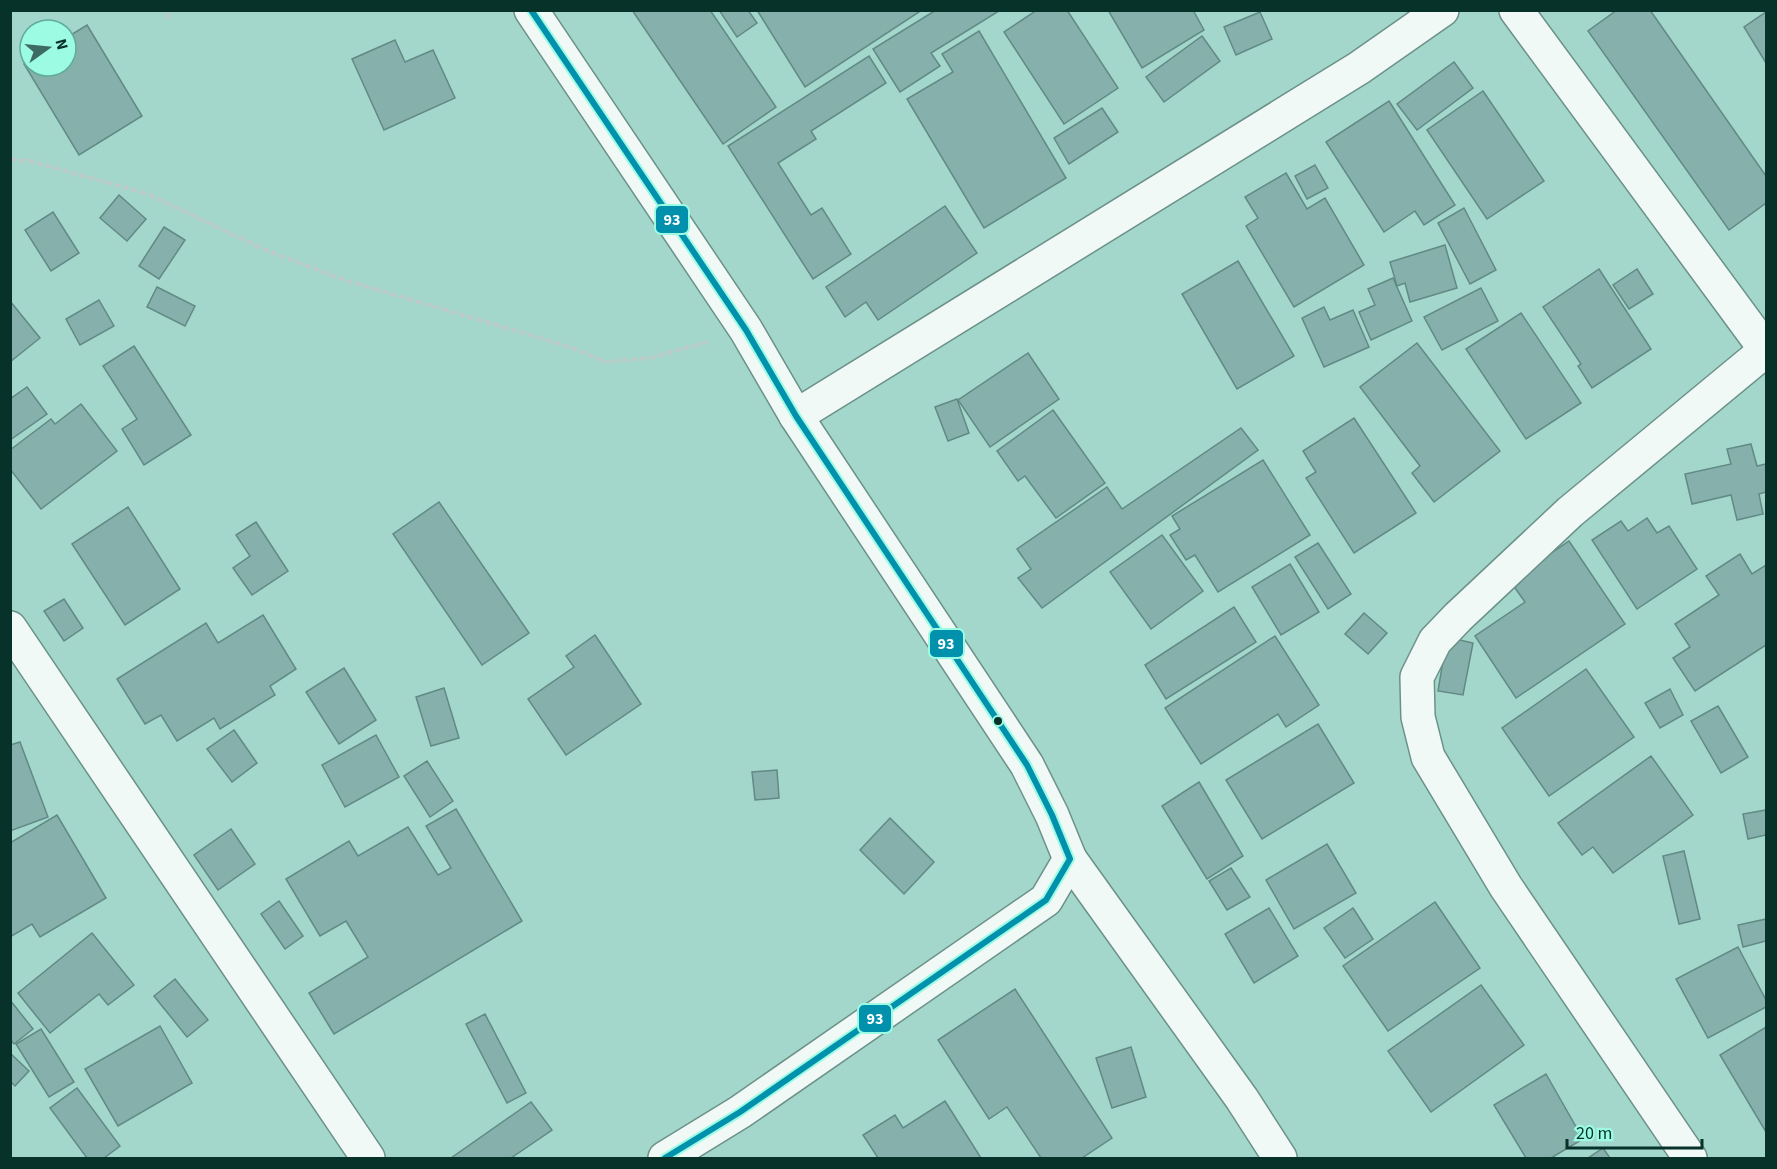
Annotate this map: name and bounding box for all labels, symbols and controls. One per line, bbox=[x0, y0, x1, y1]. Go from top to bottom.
north arrow bbox=[18, 18, 78, 78]
text: N bbox=[50, 36, 74, 52]
line badge: 93 bbox=[655, 205, 689, 234]
text: 93 bbox=[664, 209, 680, 231]
line badge: 93 bbox=[929, 629, 964, 658]
text: 93 bbox=[938, 633, 954, 655]
unlabelled marker bbox=[992, 715, 1004, 727]
line badge: 93 bbox=[858, 1004, 892, 1033]
text: 93 bbox=[867, 1008, 883, 1030]
scale bar bbox=[1567, 1112, 1702, 1150]
text: 20 m bbox=[1576, 1121, 1612, 1146]

